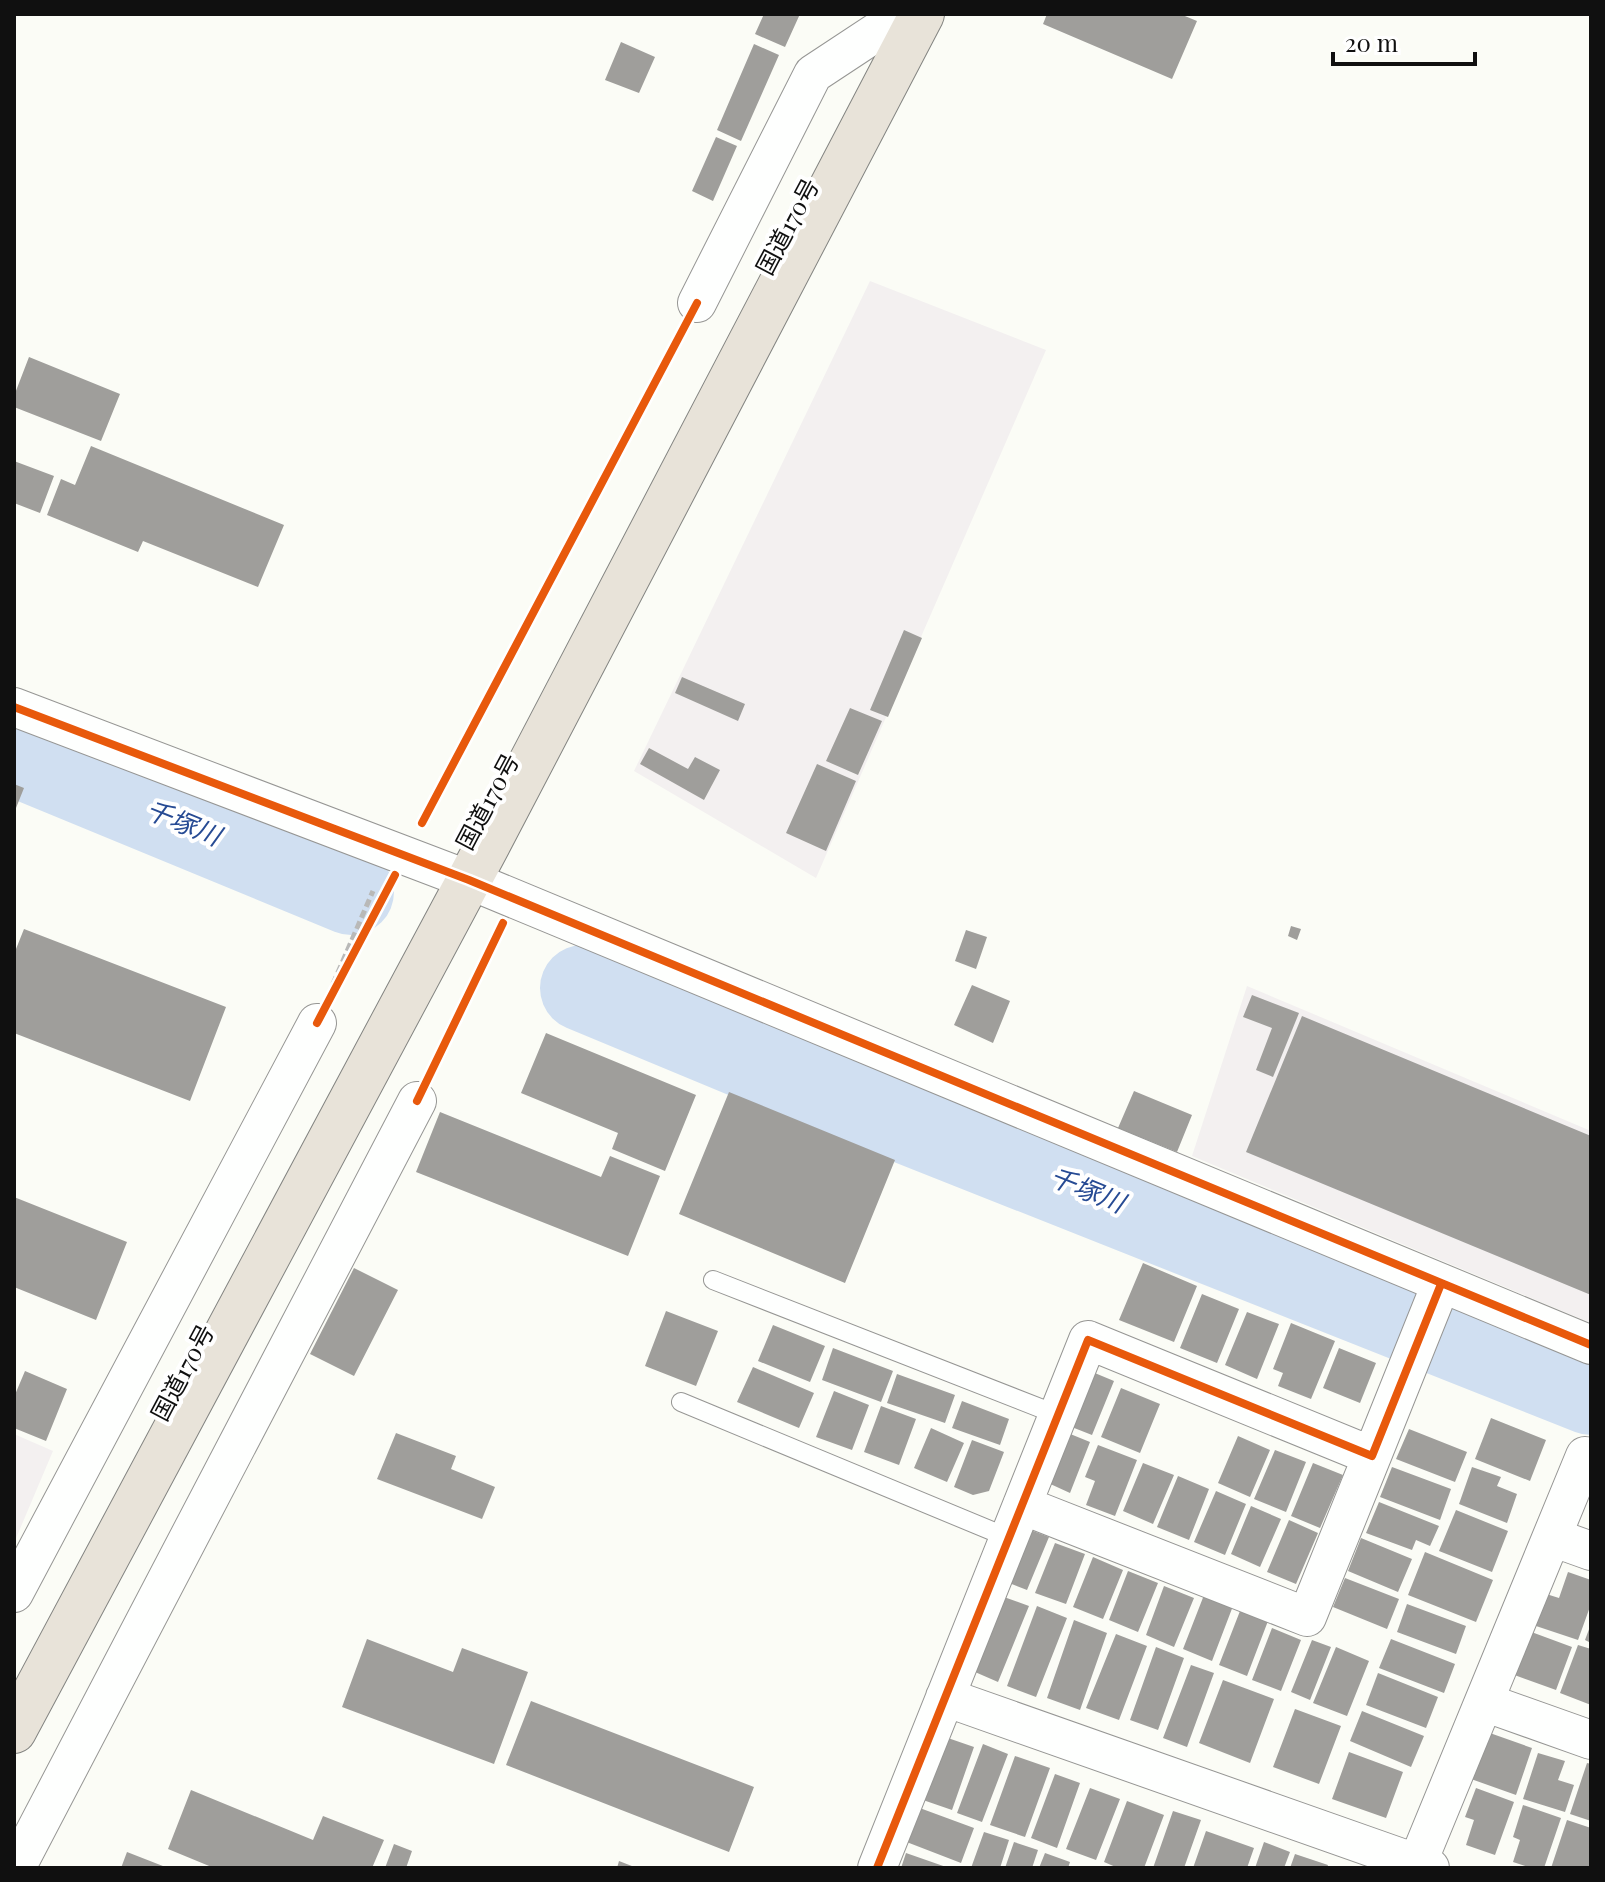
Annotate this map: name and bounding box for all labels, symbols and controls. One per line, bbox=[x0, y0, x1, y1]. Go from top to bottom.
scale bar bbox=[1333, 16, 1475, 66]
text: 20 m bbox=[1345, 26, 1398, 58]
street label: 国道170号 bbox=[747, 172, 825, 280]
street label: 国道170号 bbox=[447, 747, 525, 855]
water label: 千塚川 bbox=[141, 791, 229, 854]
water label: 千塚川 bbox=[1045, 1158, 1133, 1221]
street label: 国道170号 bbox=[142, 1318, 220, 1426]

